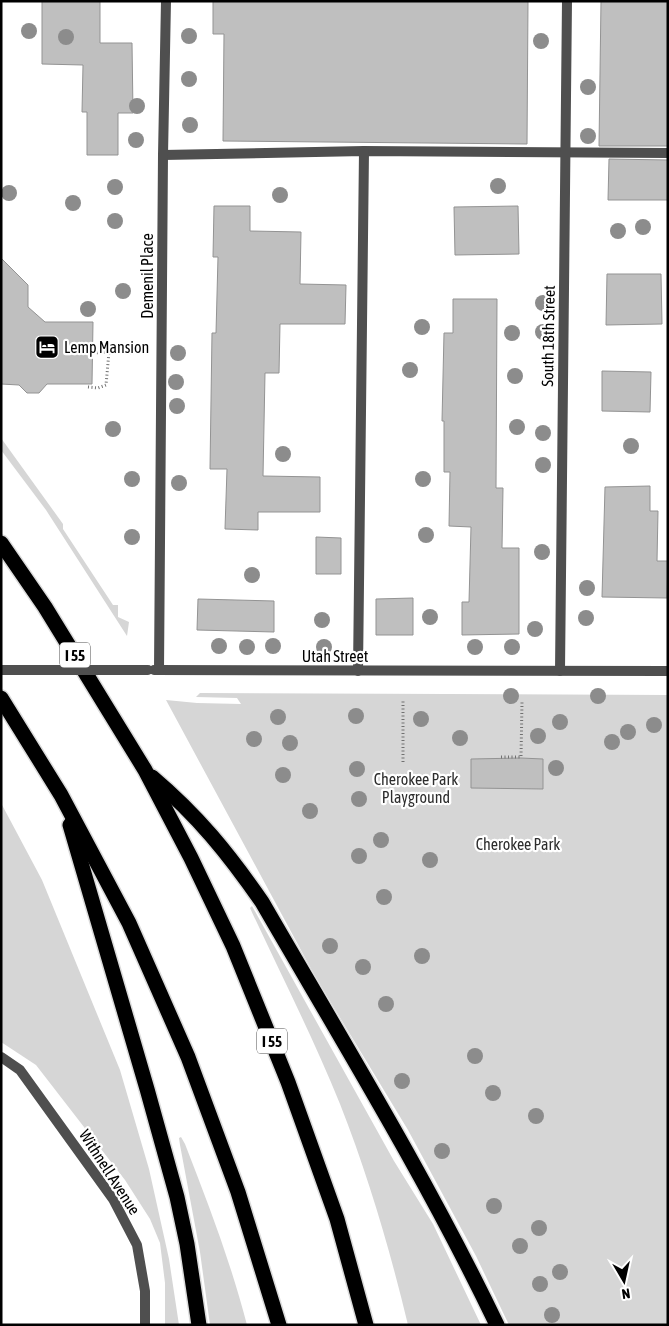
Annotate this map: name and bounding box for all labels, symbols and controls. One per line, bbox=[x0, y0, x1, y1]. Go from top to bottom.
street label: Demenil Place bbox=[138, 233, 156, 319]
street label: South 18th Street bbox=[538, 285, 558, 387]
hotel icon: Lemp Mansion bbox=[34, 334, 60, 360]
place label: Lemp Mansion bbox=[64, 338, 149, 357]
road number: I 55 bbox=[60, 642, 90, 668]
street label: Utah Street bbox=[302, 647, 369, 665]
park label: Cherokee Park Playground bbox=[374, 770, 458, 807]
park label: Cherokee Park bbox=[476, 835, 560, 853]
road number: I 55 bbox=[257, 1028, 287, 1054]
street label: Withnell Avenue bbox=[76, 1126, 144, 1218]
north arrow bbox=[599, 1256, 649, 1306]
text: N bbox=[621, 1285, 631, 1302]

